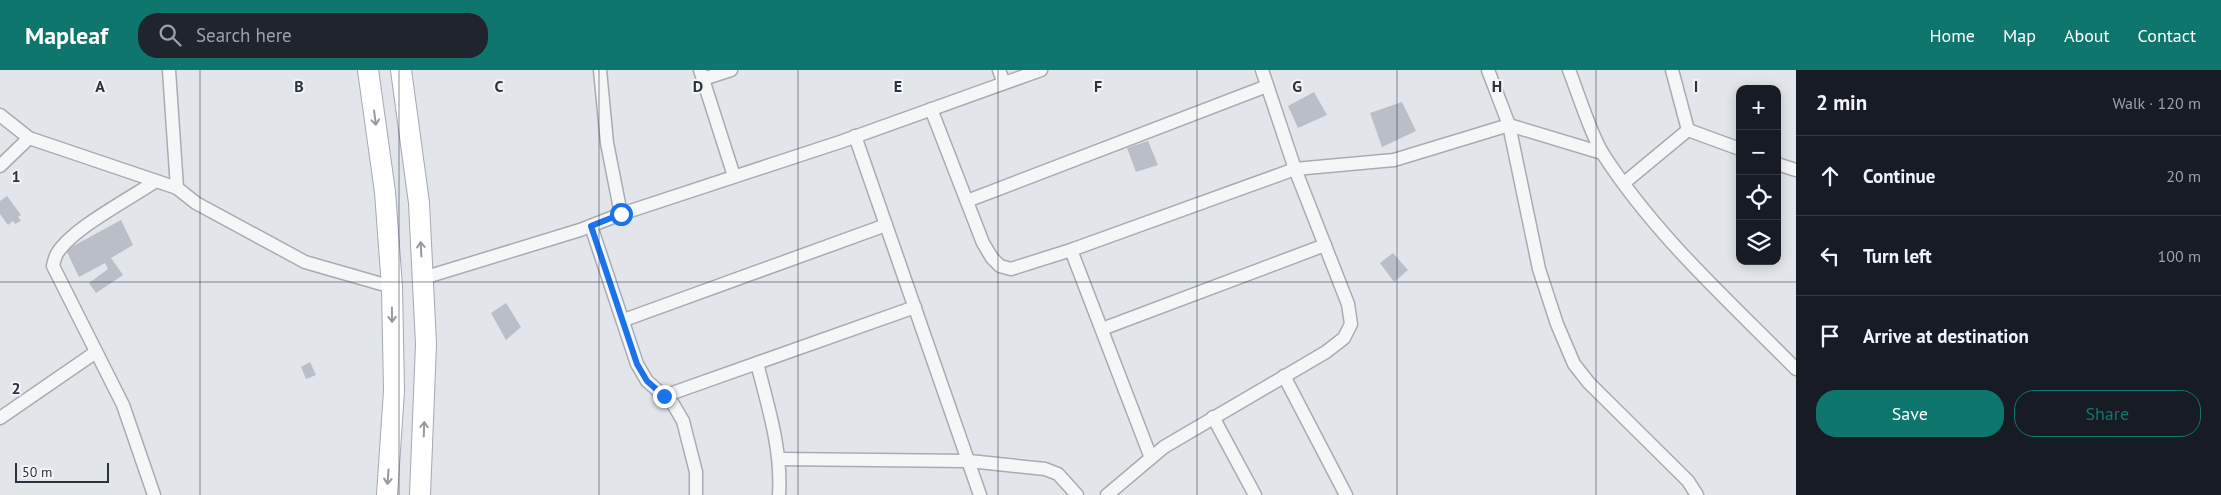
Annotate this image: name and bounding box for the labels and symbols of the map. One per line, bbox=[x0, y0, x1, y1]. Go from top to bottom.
text: A bbox=[95, 76, 105, 96]
text: B bbox=[294, 76, 304, 96]
text: C bbox=[495, 76, 504, 96]
text: D bbox=[693, 76, 703, 96]
text: E bbox=[894, 76, 902, 96]
text: F bbox=[1094, 76, 1102, 96]
text: G bbox=[1292, 76, 1302, 96]
text: H bbox=[1492, 76, 1502, 96]
text: I bbox=[1694, 76, 1698, 96]
one-way arrow bbox=[370, 110, 380, 126]
text: 1 bbox=[11, 166, 21, 186]
route start bbox=[610, 203, 633, 226]
one-way arrow bbox=[417, 241, 426, 257]
one-way arrow bbox=[387, 306, 397, 323]
text: 2 bbox=[11, 378, 21, 398]
route end bbox=[653, 385, 676, 408]
one-way arrow bbox=[419, 421, 429, 438]
scale bar bbox=[15, 460, 109, 483]
one-way arrow bbox=[384, 469, 393, 485]

